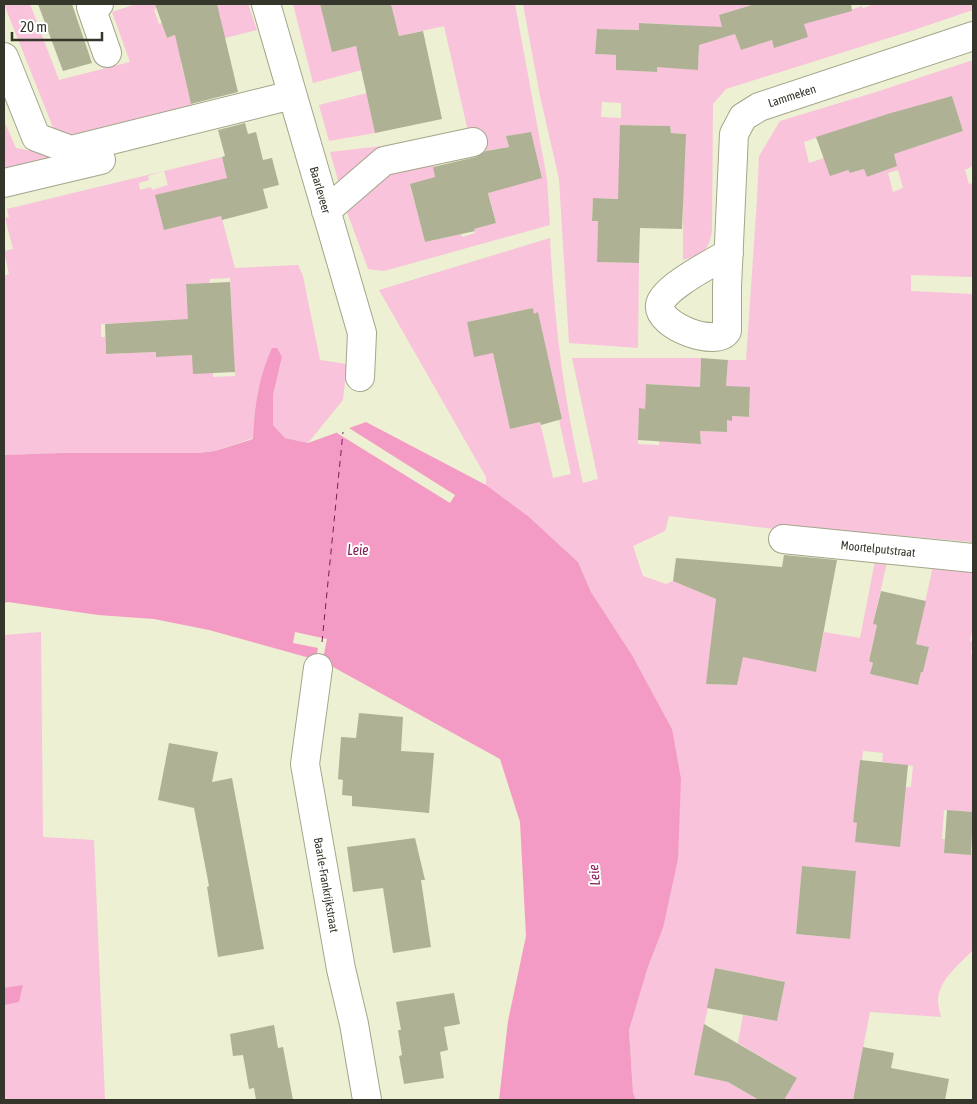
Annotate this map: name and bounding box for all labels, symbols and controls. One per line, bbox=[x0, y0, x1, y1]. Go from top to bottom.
scale bar bbox=[12, 10, 102, 42]
text: 20 m bbox=[20, 18, 47, 35]
street label: Lammeken bbox=[766, 82, 818, 110]
street label: Baarleveer bbox=[307, 165, 333, 215]
street label: Moortelputstraat bbox=[840, 538, 917, 560]
water label: Leie bbox=[347, 542, 369, 558]
street label: Baarle-Frankrijkstraat bbox=[311, 836, 341, 934]
water label: Leie bbox=[585, 864, 603, 886]

